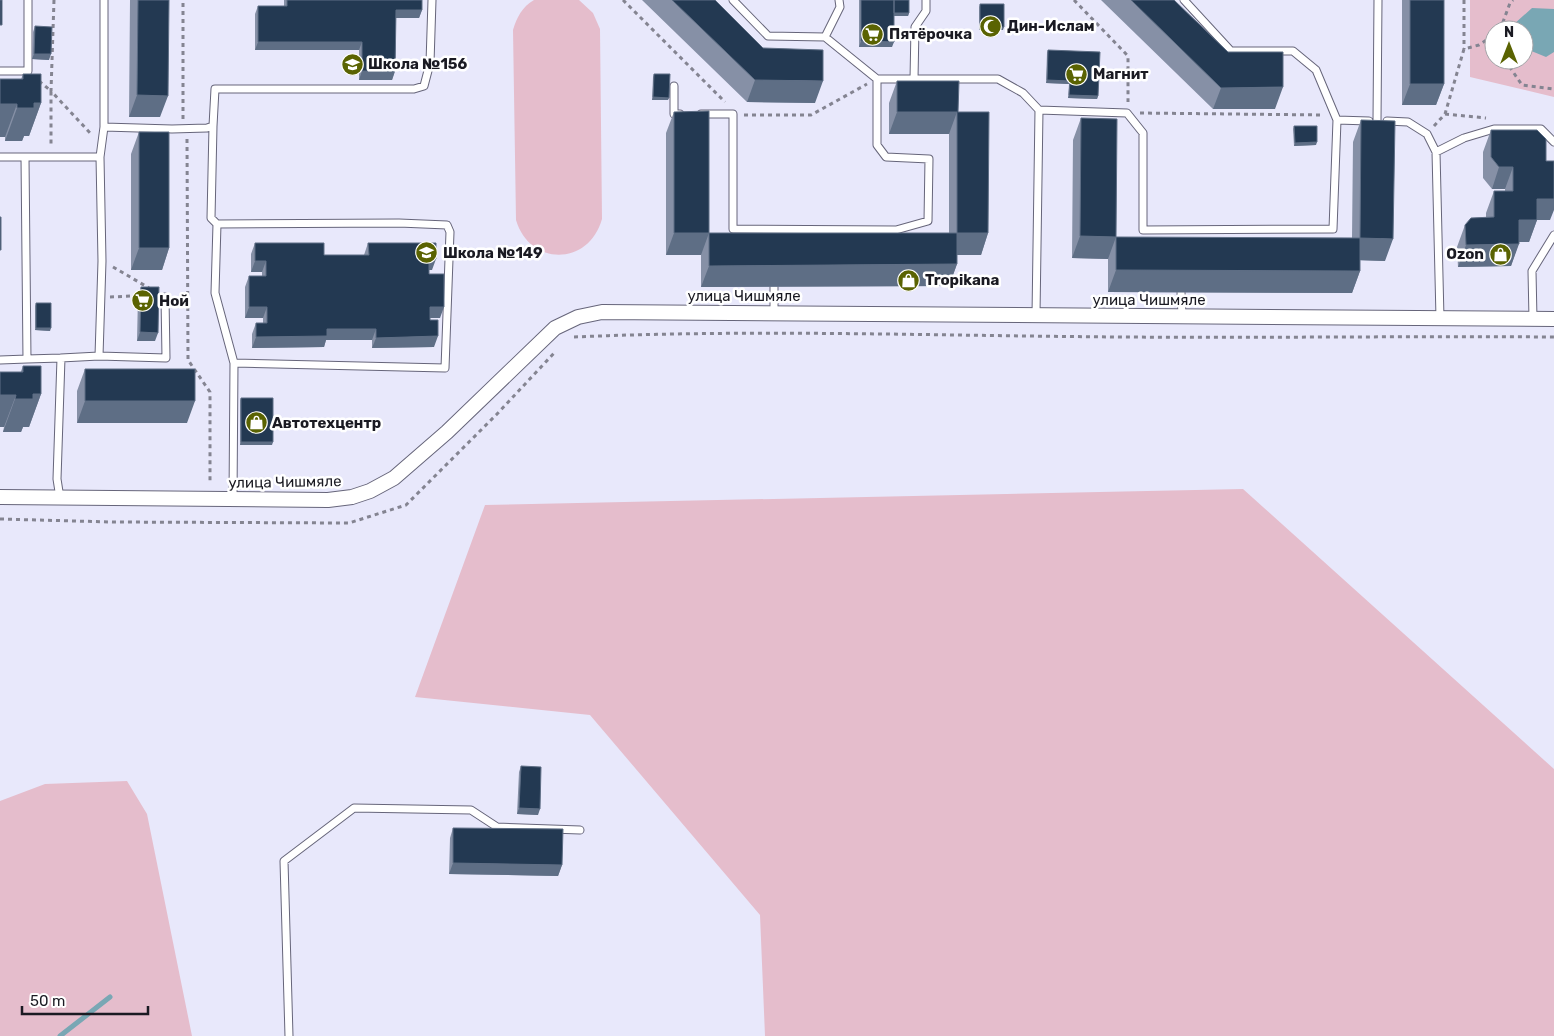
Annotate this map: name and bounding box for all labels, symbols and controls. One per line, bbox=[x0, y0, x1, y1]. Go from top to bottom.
mosque icon: Дин-Ислам bbox=[979, 14, 1003, 38]
place label: Дин-Ислам bbox=[1007, 17, 1095, 35]
north arrow bbox=[1484, 20, 1534, 70]
supermarket icon: Пятёрочка bbox=[861, 22, 885, 46]
text: N bbox=[1504, 24, 1514, 41]
place label: Пятёрочка bbox=[889, 25, 972, 43]
school or university icon: Школа №156 bbox=[340, 52, 364, 76]
place label: Школа №156 bbox=[368, 55, 468, 73]
supermarket icon: Магнит bbox=[1065, 62, 1089, 86]
place label: Магнит bbox=[1093, 65, 1149, 83]
school or university icon: Школа №149 bbox=[415, 241, 439, 265]
shop icon: Ozon bbox=[1488, 242, 1512, 266]
place label: Школа №149 bbox=[443, 244, 543, 262]
place label: Ozon bbox=[1446, 245, 1484, 263]
shop icon: Tropikana bbox=[897, 268, 921, 292]
place label: Tropikana bbox=[925, 271, 999, 289]
street label: улица Чишмяле bbox=[687, 287, 801, 305]
supermarket icon: Ной bbox=[131, 289, 155, 313]
street label: улица Чишмяле bbox=[1092, 291, 1206, 309]
place label: Ной bbox=[159, 292, 189, 310]
shop icon: Автотехцентр bbox=[244, 411, 268, 435]
place label: Автотехцентр bbox=[272, 414, 381, 432]
street label: улица Чишмяле bbox=[228, 472, 342, 492]
scale bar bbox=[22, 984, 149, 1016]
text: 50 m bbox=[30, 992, 65, 1010]

